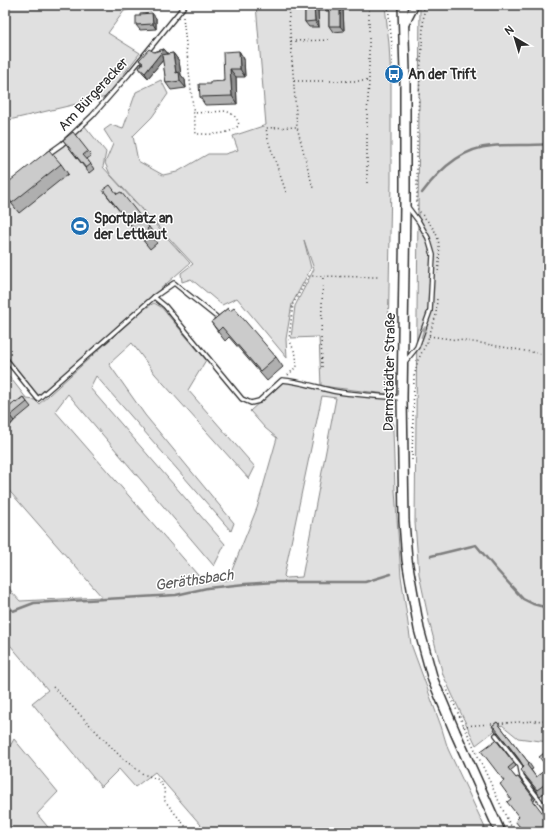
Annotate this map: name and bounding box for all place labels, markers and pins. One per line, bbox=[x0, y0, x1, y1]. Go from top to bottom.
bus stop icon: An der Trift bbox=[383, 63, 405, 85]
place label: An der Trift bbox=[408, 66, 477, 83]
place label: Sportplatz an der Lettkaut bbox=[94, 210, 173, 243]
sports icon: Sportplatz an der Lettkaut bbox=[69, 215, 91, 237]

